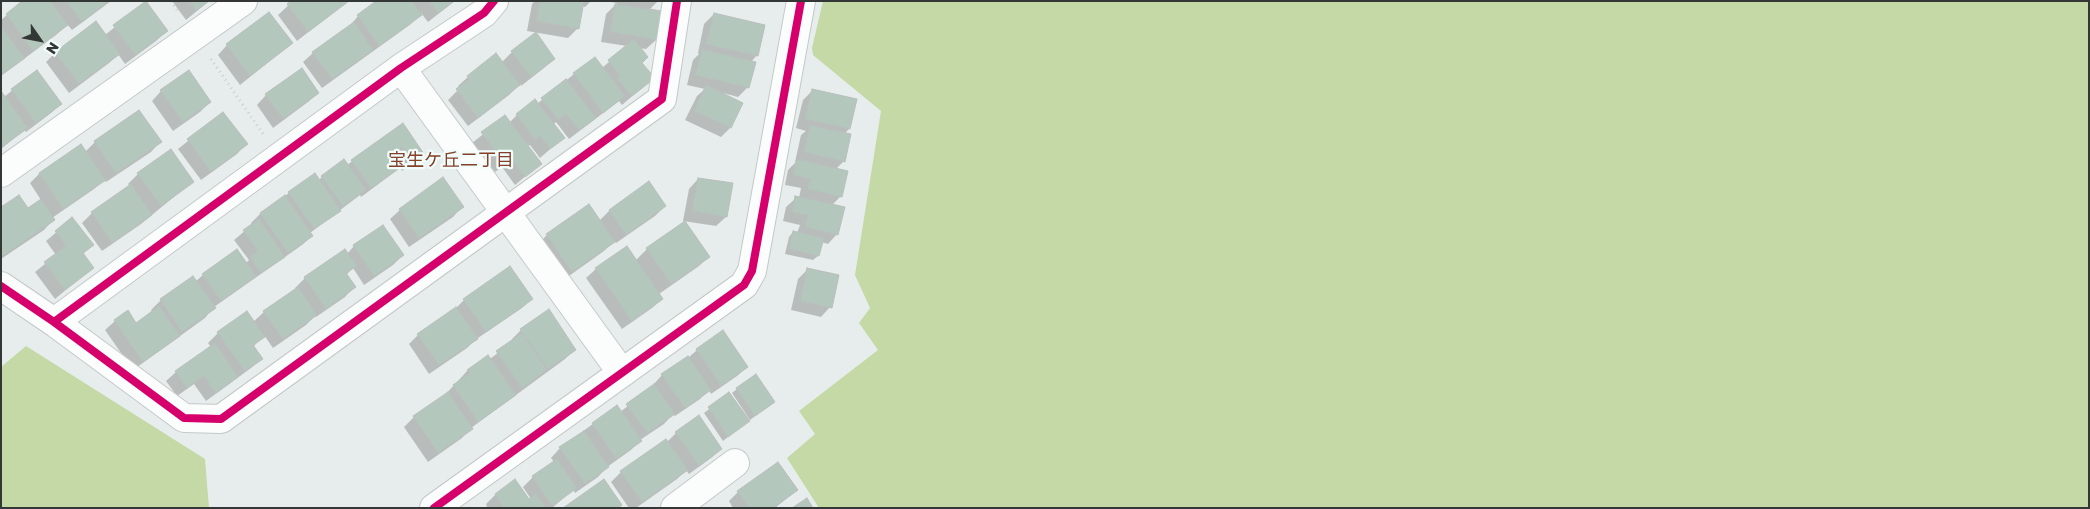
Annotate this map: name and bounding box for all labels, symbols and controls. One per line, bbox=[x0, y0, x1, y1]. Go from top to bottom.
north arrow bbox=[15, 15, 65, 65]
text: N bbox=[43, 39, 63, 58]
district label: 宝生ケ丘二丁目 bbox=[388, 149, 514, 171]

